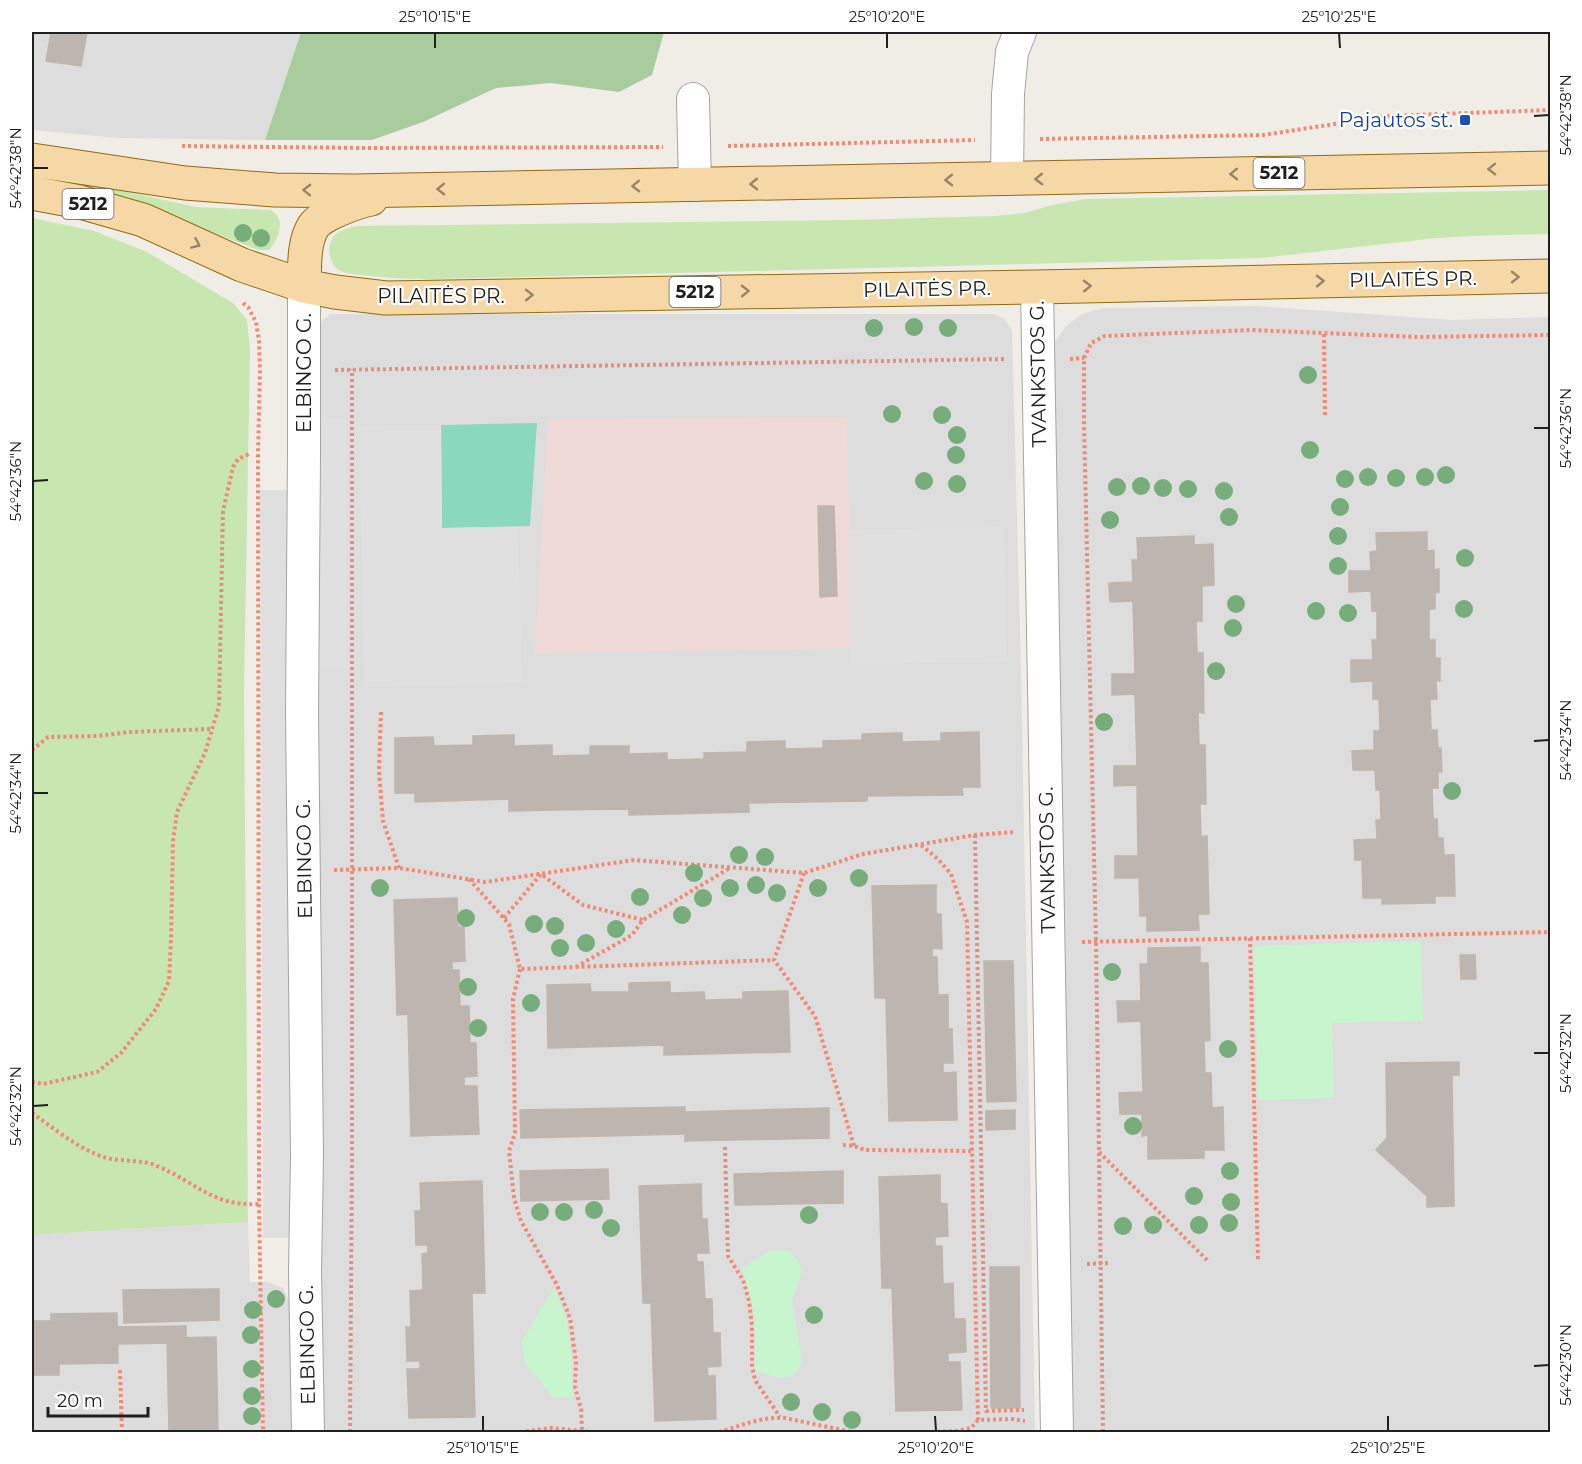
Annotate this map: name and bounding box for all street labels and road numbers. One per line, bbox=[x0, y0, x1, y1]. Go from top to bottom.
road number: 5212 bbox=[1254, 158, 1304, 188]
road number: 5212 bbox=[62, 189, 113, 219]
street label: PILAITĖS PR. bbox=[1349, 266, 1477, 292]
street label: PILAITĖS PR. bbox=[863, 276, 991, 302]
road number: 5212 bbox=[670, 277, 720, 307]
street label: PILAITĖS PR. bbox=[377, 284, 505, 308]
street label: TVANKSTOS G. bbox=[1025, 300, 1051, 448]
street label: ELBINGO G. bbox=[292, 313, 316, 433]
street label: TVANKSTOS G. bbox=[1034, 786, 1060, 934]
street label: ELBINGO G. bbox=[291, 799, 317, 919]
street label: ELBINGO G. bbox=[294, 1285, 320, 1405]

